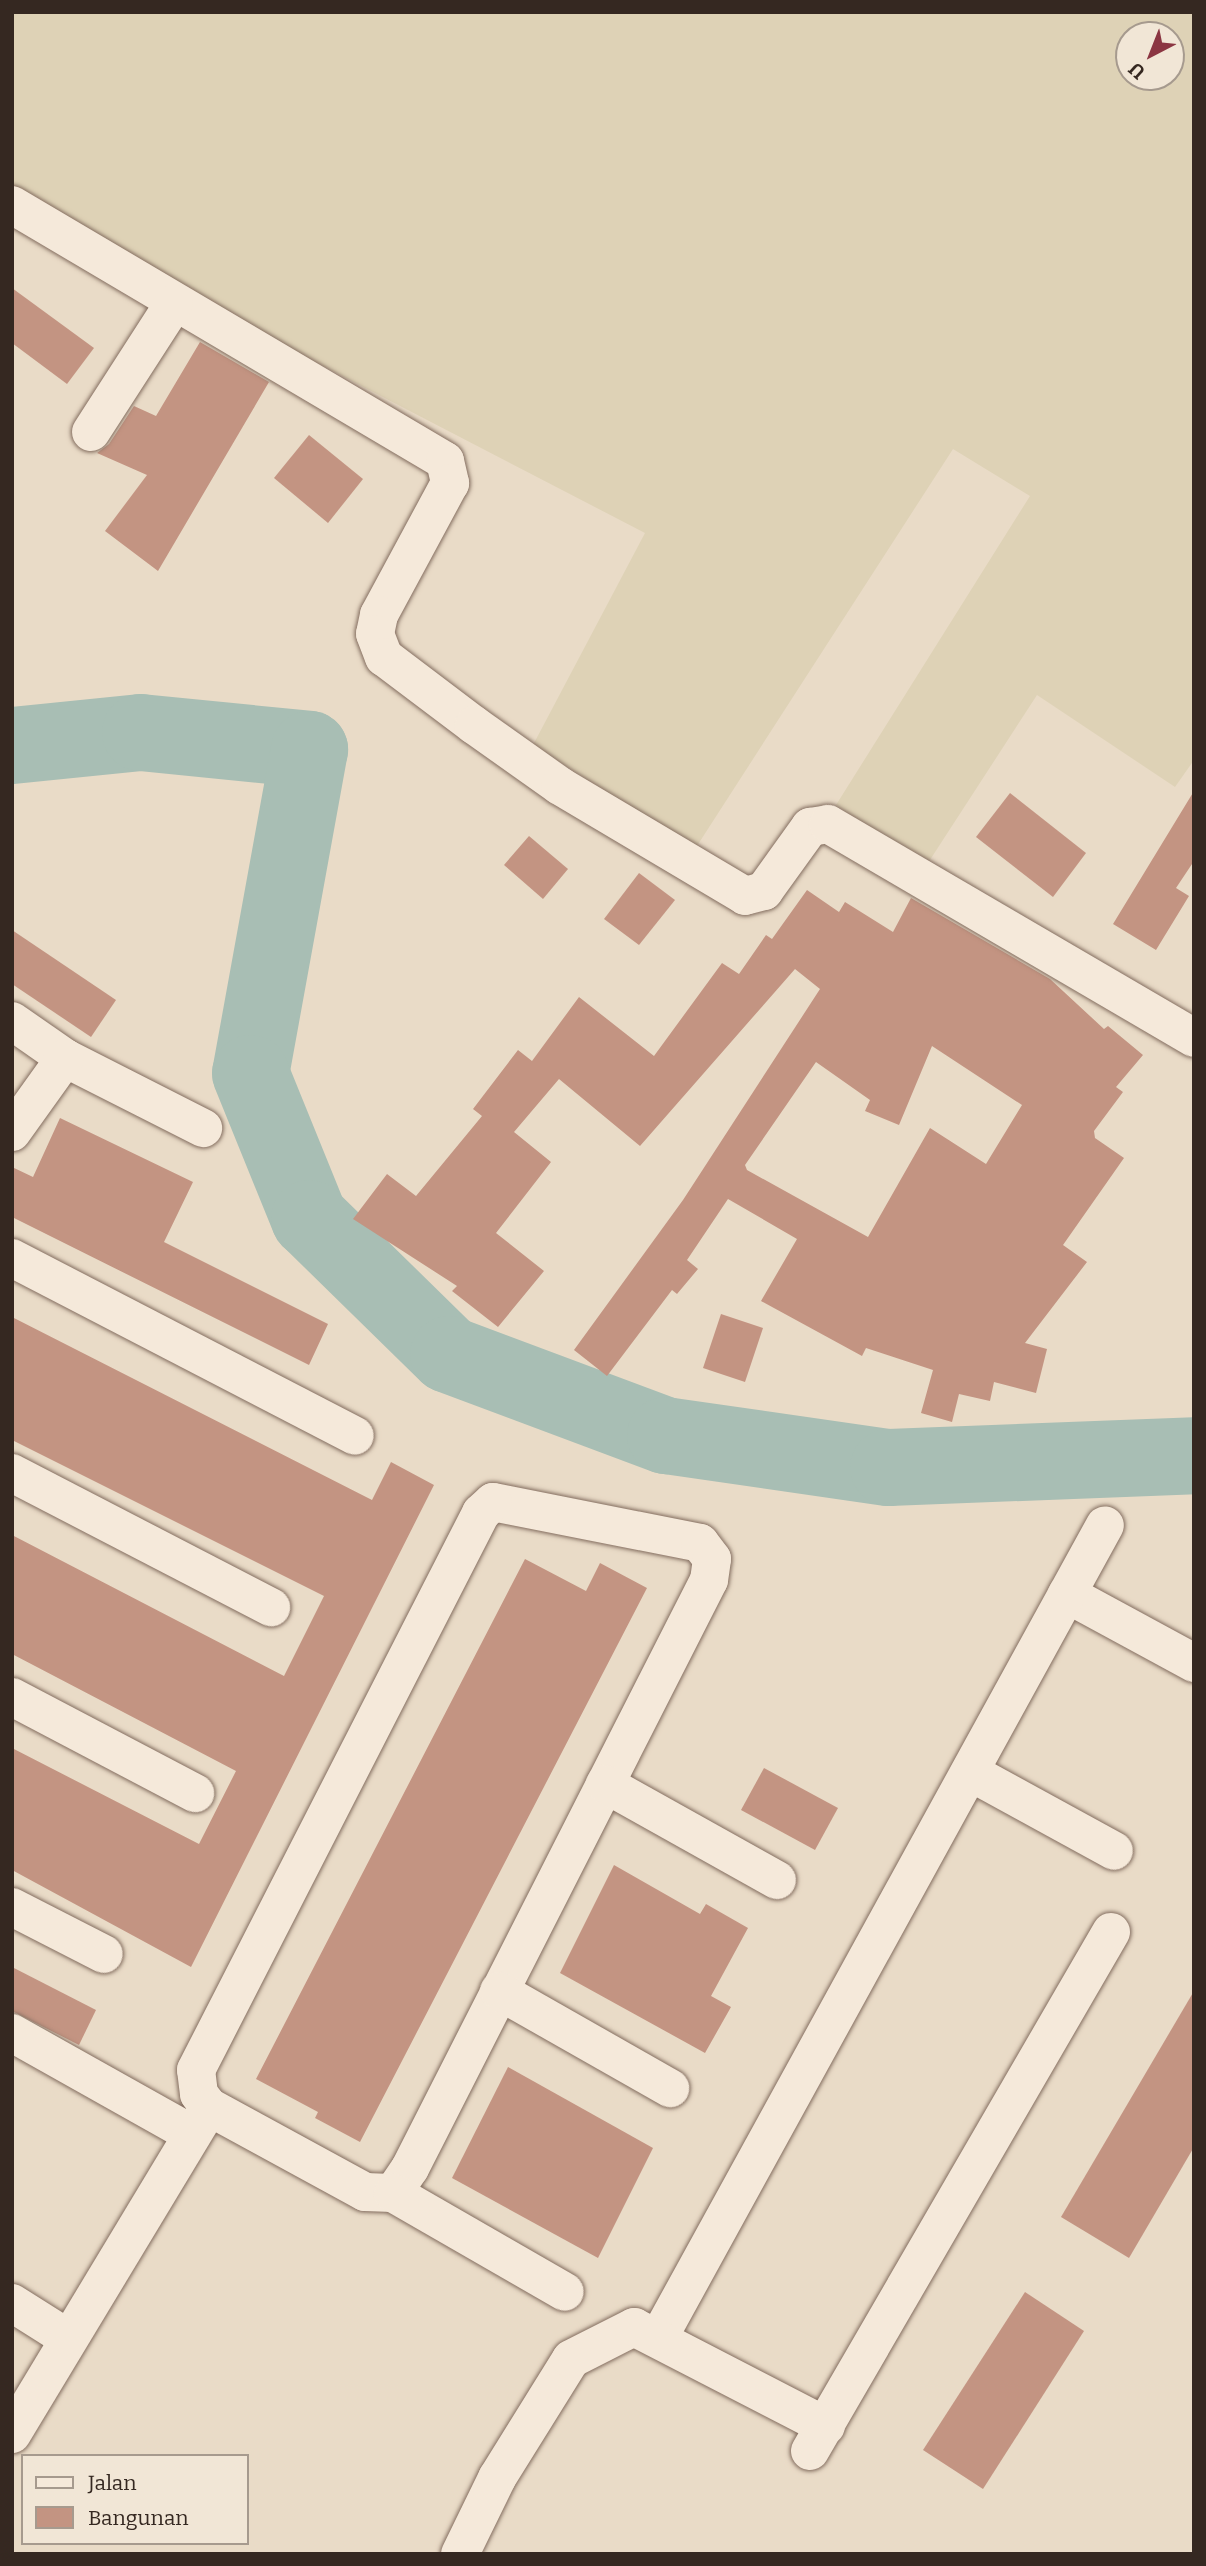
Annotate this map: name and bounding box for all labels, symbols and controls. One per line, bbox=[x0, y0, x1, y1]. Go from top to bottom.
north arrow bbox=[1115, 21, 1185, 91]
text: U bbox=[1124, 57, 1150, 84]
legend bbox=[21, 2454, 248, 2545]
text: Jalan bbox=[88, 2470, 137, 2496]
text: Bangunan bbox=[88, 2505, 189, 2531]

